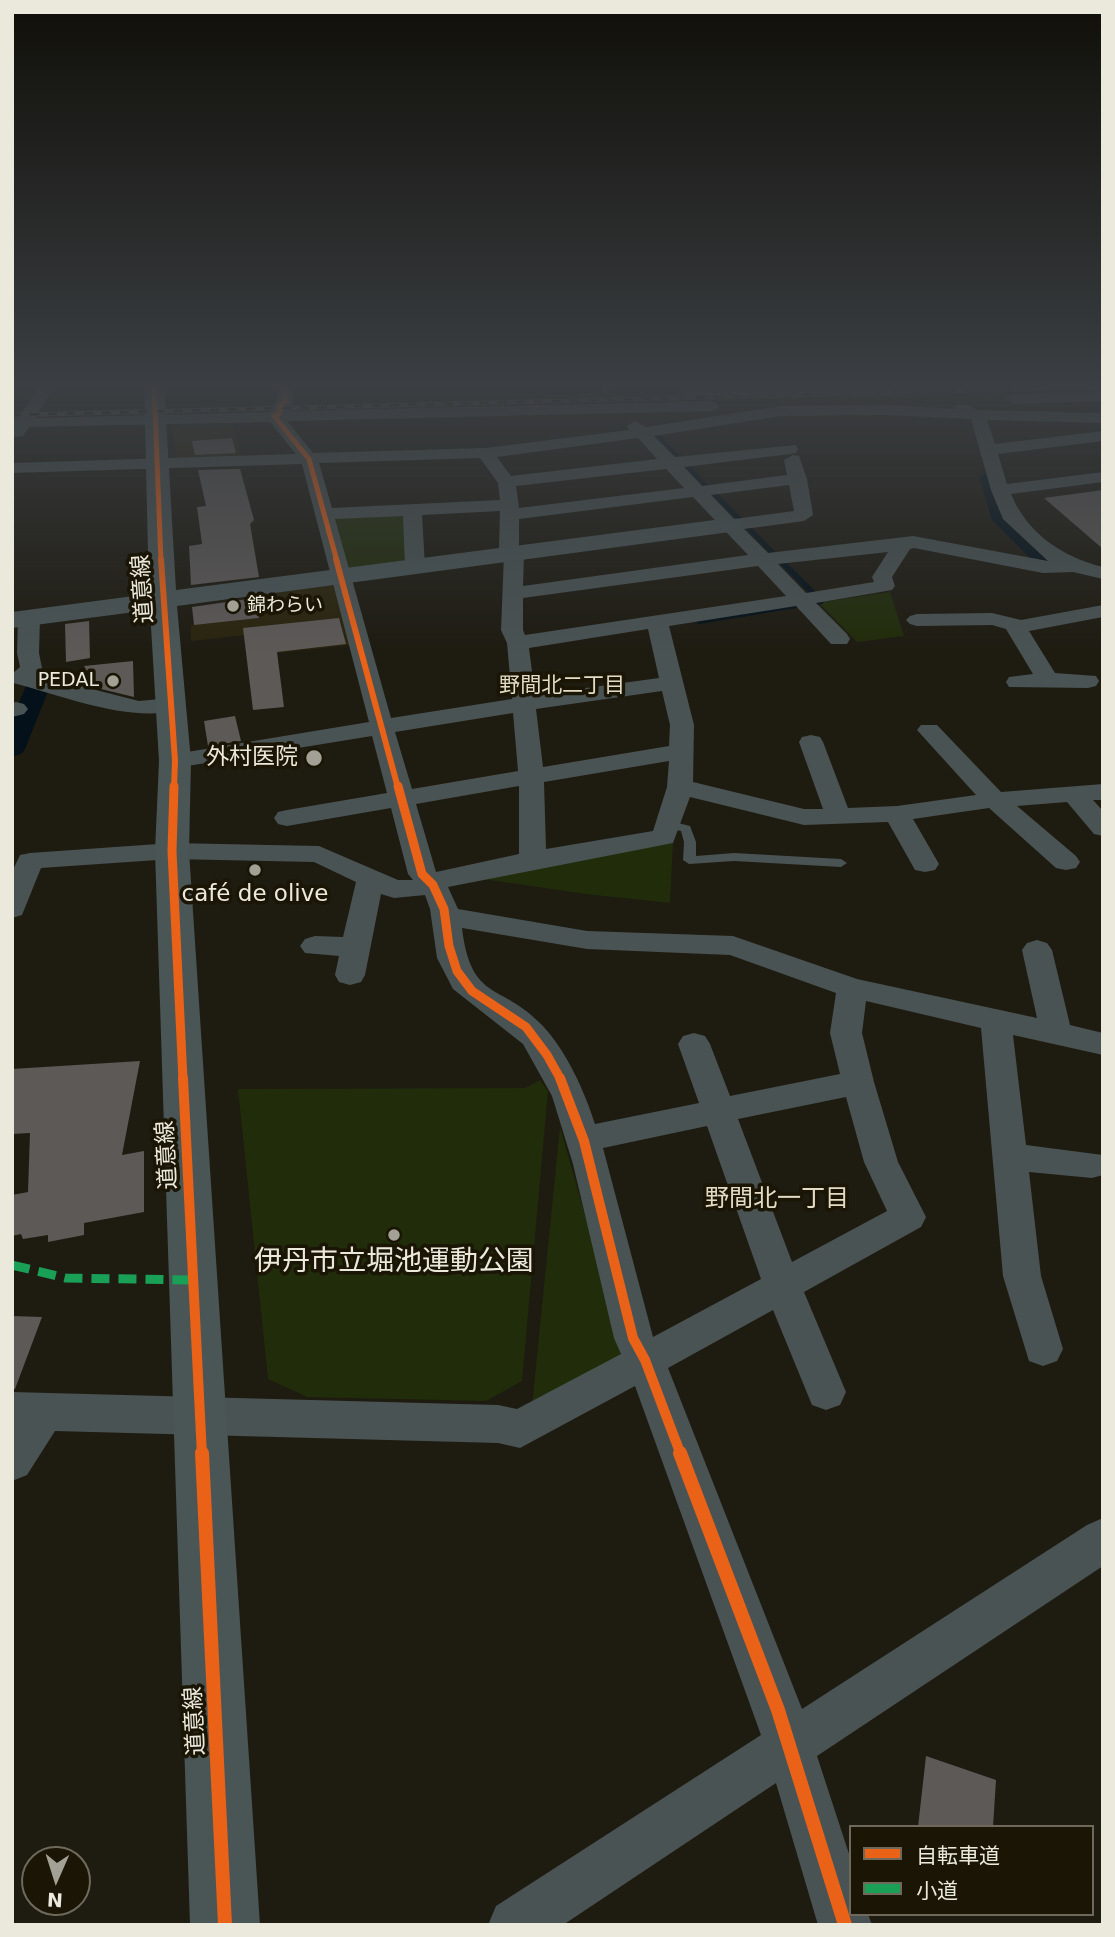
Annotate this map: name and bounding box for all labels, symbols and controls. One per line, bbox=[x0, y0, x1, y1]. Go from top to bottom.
street label: 道意線 bbox=[128, 554, 160, 624]
place label: 錦わらい bbox=[247, 595, 323, 617]
marker: 錦わらい bbox=[225, 598, 241, 614]
place label: PEDAL bbox=[38, 670, 99, 692]
marker: PEDAL bbox=[105, 673, 121, 689]
district label: 野間北二丁目 bbox=[499, 674, 625, 700]
place label: 外村医院 bbox=[206, 744, 298, 772]
marker: 外村医院 bbox=[304, 748, 324, 768]
marker: café de olive bbox=[247, 862, 263, 878]
place label: café de olive bbox=[182, 881, 328, 909]
street label: 道意線 bbox=[152, 1120, 184, 1190]
district label: 野間北一丁目 bbox=[705, 1186, 849, 1214]
marker: 伊丹市立堀池運動公園 bbox=[386, 1227, 402, 1243]
place label: 伊丹市立堀池運動公園 bbox=[254, 1246, 534, 1280]
street label: 道意線 bbox=[180, 1686, 212, 1756]
legend bbox=[849, 1825, 1094, 1916]
text: 自転車道 bbox=[916, 1844, 1000, 1868]
north arrow bbox=[21, 1846, 91, 1916]
text: 小道 bbox=[916, 1879, 958, 1903]
text: N bbox=[46, 1889, 64, 1911]

